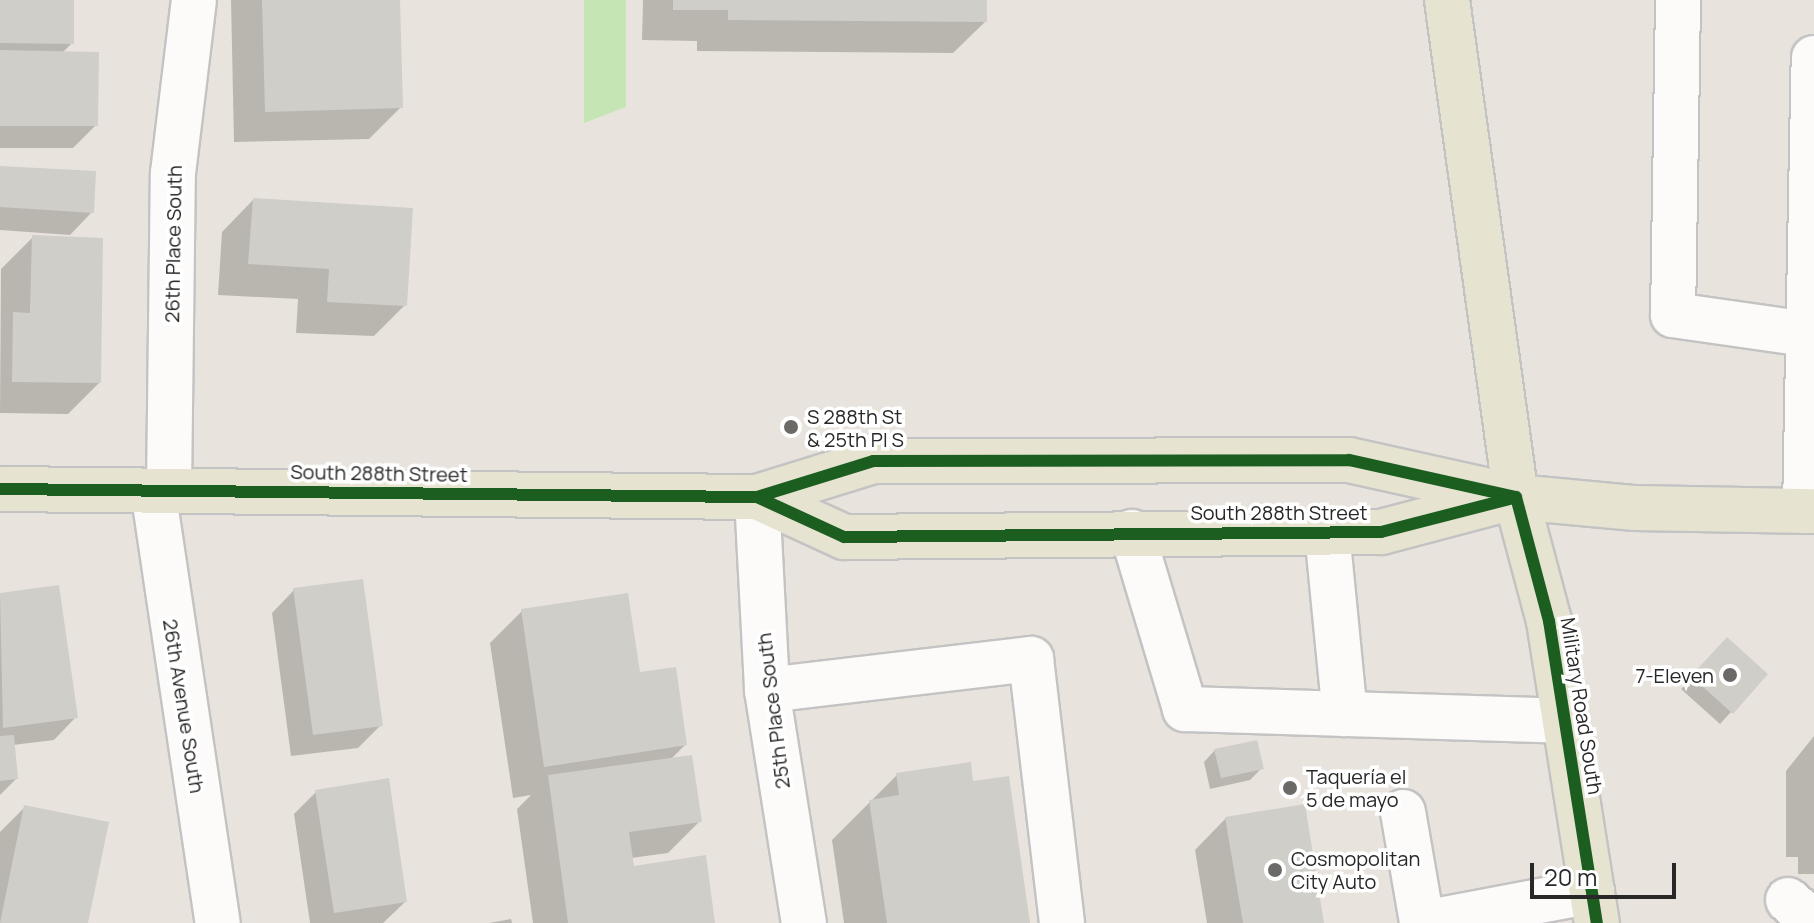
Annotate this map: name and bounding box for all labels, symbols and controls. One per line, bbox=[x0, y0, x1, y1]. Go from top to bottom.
street label: 26th Place South bbox=[160, 165, 186, 323]
place label: S 288th St & 25th Pl S bbox=[807, 404, 904, 451]
marker: S 288th St & 25th Pl S bbox=[782, 418, 800, 436]
street label: South 288th Street bbox=[290, 459, 468, 487]
street label: South 288th Street bbox=[1190, 500, 1368, 524]
street label: Military Road South bbox=[1556, 616, 1608, 796]
street label: 26th Avenue South bbox=[158, 617, 210, 795]
street label: 25th Place South bbox=[752, 632, 794, 790]
place label: 7-Eleven bbox=[1635, 663, 1714, 687]
marker: 7-Eleven bbox=[1721, 666, 1739, 684]
place label: Taquería el 5 de mayo bbox=[1306, 764, 1406, 811]
marker: Taquería el 5 de mayo bbox=[1281, 779, 1299, 797]
place label: Cosmopolitan City Auto bbox=[1291, 846, 1420, 893]
scale bar bbox=[1534, 847, 1680, 897]
text: 20 m bbox=[1544, 860, 1597, 893]
marker: Cosmopolitan City Auto bbox=[1266, 861, 1284, 879]

